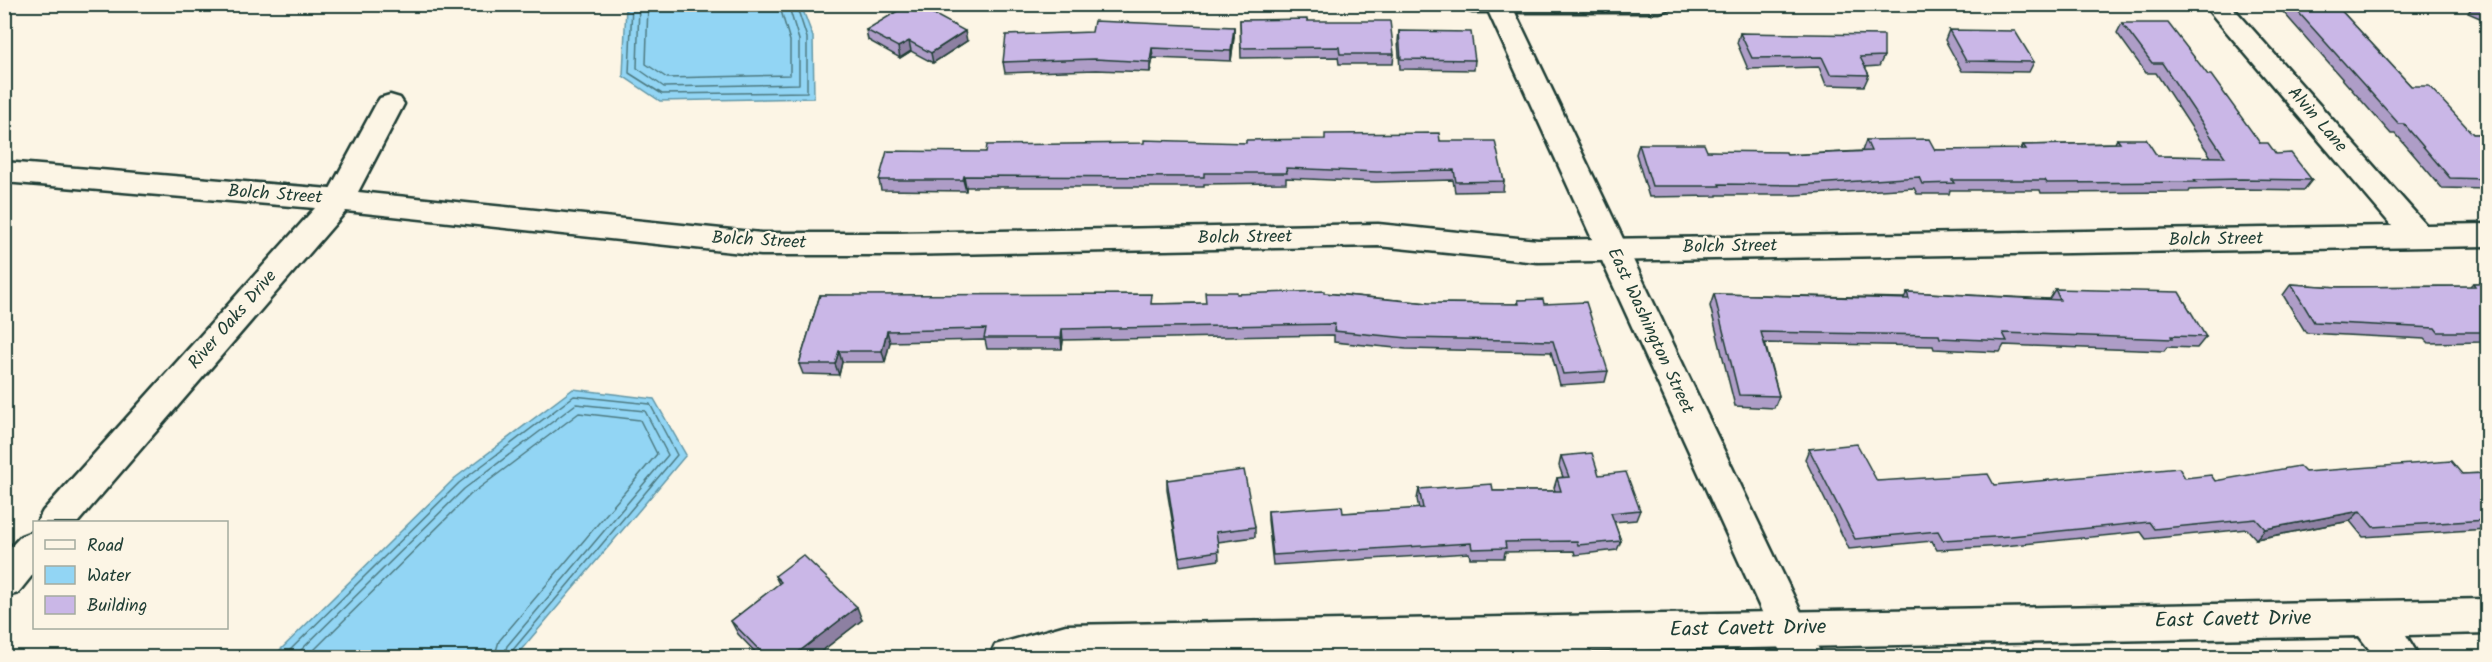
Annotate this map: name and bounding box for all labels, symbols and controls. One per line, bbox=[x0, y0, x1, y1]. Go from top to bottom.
street label: Alvin Lane bbox=[2280, 80, 2354, 160]
street label: Bolch Street bbox=[227, 177, 324, 213]
street label: Bolch Street bbox=[1197, 223, 1294, 253]
street label: Bolch Street bbox=[711, 224, 808, 258]
street label: Bolch Street bbox=[2168, 225, 2265, 255]
street label: Bolch Street bbox=[1682, 232, 1779, 262]
street label: East Washington Street bbox=[1599, 243, 1702, 420]
street label: River Oaks Drive bbox=[181, 264, 285, 376]
legend bbox=[33, 521, 228, 629]
text: Road bbox=[87, 532, 124, 561]
text: Water bbox=[87, 562, 132, 591]
text: Building bbox=[87, 592, 147, 621]
street label: East Cavett Drive bbox=[2154, 602, 2312, 638]
street label: East Cavett Drive bbox=[1669, 611, 1827, 647]

